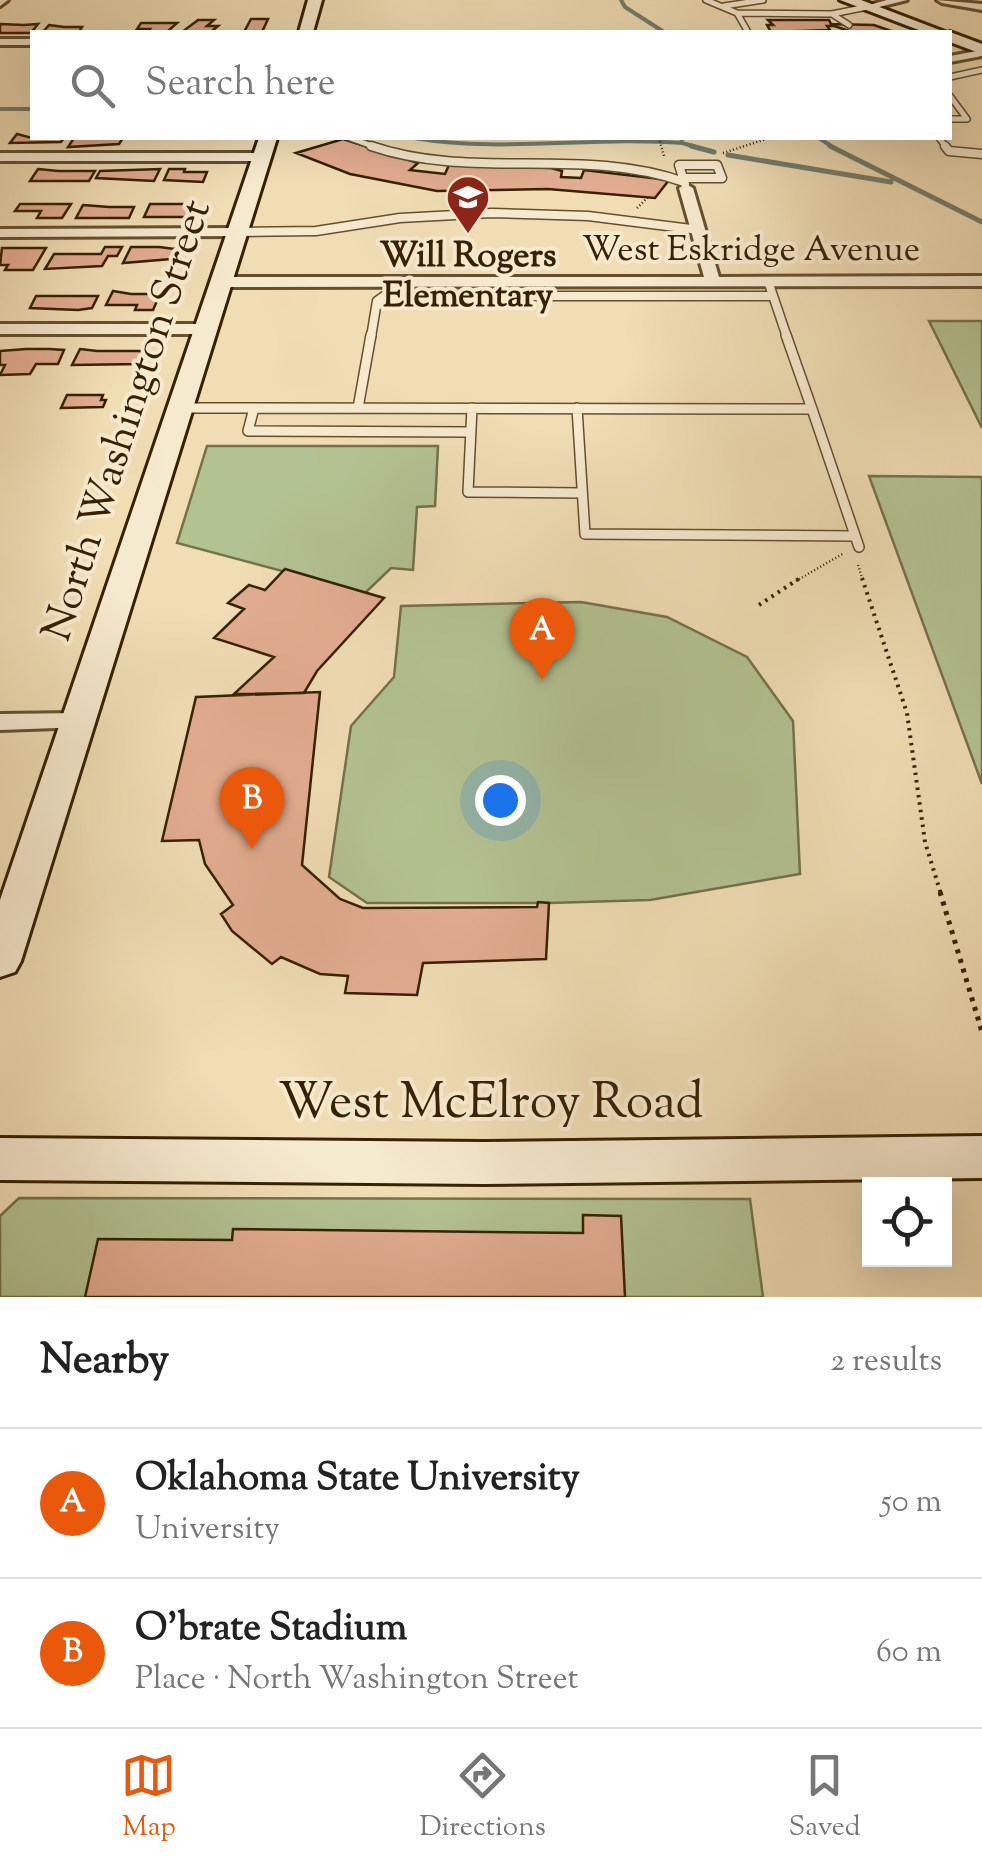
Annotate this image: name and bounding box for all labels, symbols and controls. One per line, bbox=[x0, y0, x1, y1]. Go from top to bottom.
search box bbox=[30, 30, 952, 140]
icon: search bbox=[65, 58, 120, 113]
text: Search here bbox=[145, 58, 336, 112]
school or university icon: Will Rogers Elementary bbox=[445, 174, 491, 235]
street label: North Washington Street bbox=[29, 193, 229, 649]
street label: West Eskridge Avenue bbox=[582, 226, 920, 277]
place label: Will Rogers Elementary bbox=[379, 232, 557, 323]
pin: A bbox=[510, 598, 574, 680]
pin: B bbox=[220, 766, 284, 849]
your location bbox=[475, 775, 526, 826]
street label: West McElroy Road bbox=[278, 1069, 704, 1141]
map controls bbox=[862, 1177, 952, 1267]
button: locate bbox=[862, 1177, 952, 1267]
text: Nearby bbox=[40, 1332, 169, 1392]
text: 2 results bbox=[830, 1339, 942, 1385]
text: Oklahoma State University bbox=[135, 1453, 580, 1507]
text: A bbox=[60, 1480, 85, 1526]
text: 50 m bbox=[881, 1480, 942, 1526]
text: University bbox=[135, 1507, 280, 1553]
text: O'brate Stadium bbox=[135, 1603, 407, 1657]
text: B bbox=[62, 1630, 83, 1676]
text: 60 m bbox=[876, 1630, 942, 1676]
text: Place · North Washington Street bbox=[135, 1657, 578, 1703]
tab: Map bbox=[121, 1748, 176, 1848]
tab: Directions bbox=[419, 1748, 546, 1848]
tab: Saved bbox=[789, 1748, 861, 1848]

